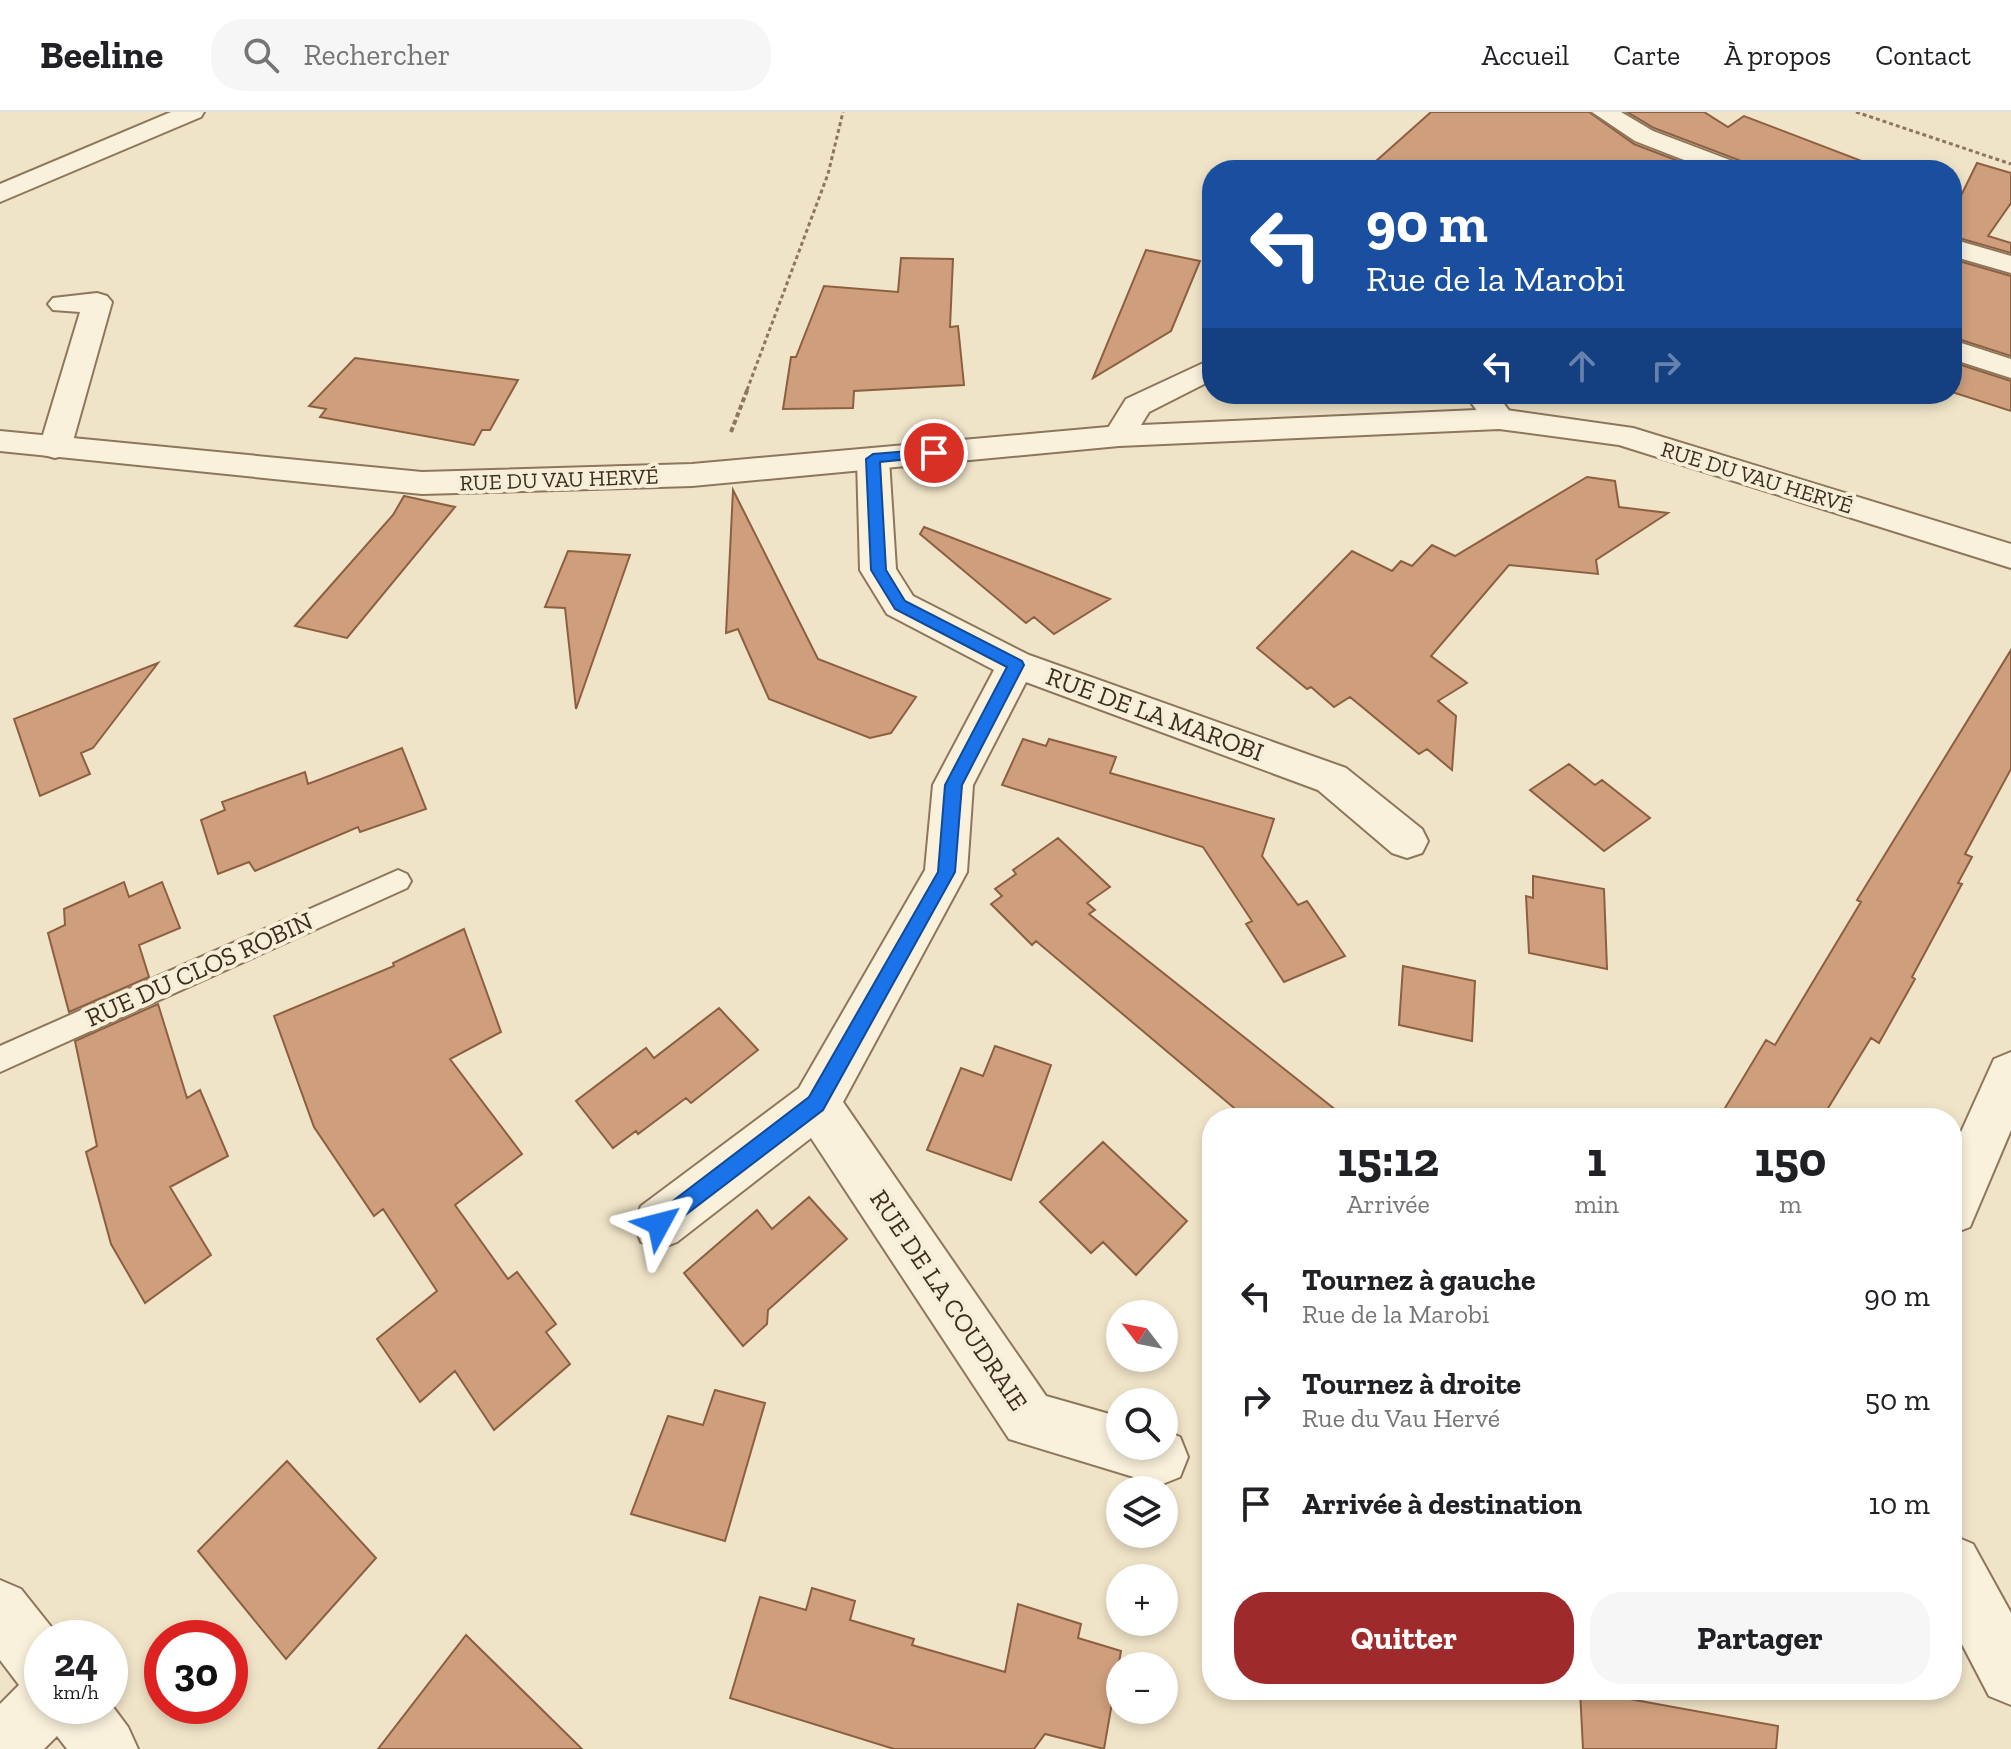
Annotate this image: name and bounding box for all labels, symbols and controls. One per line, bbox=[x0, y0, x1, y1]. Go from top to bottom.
search box bbox=[211, 19, 771, 91]
text: Beeline bbox=[40, 32, 163, 78]
icon: search bbox=[239, 33, 283, 77]
text: Rechercher bbox=[303, 37, 450, 73]
text: Accueil bbox=[1481, 39, 1569, 72]
text: Carte bbox=[1613, 39, 1680, 72]
text: À propos bbox=[1724, 39, 1831, 72]
text: Contact bbox=[1875, 39, 1971, 72]
text: 90 m bbox=[1366, 189, 1488, 256]
icon: left bbox=[1234, 192, 1338, 296]
text: Rue de la Marobi bbox=[1366, 257, 1625, 300]
icon: left bbox=[1476, 344, 1520, 388]
icon: ahead bbox=[1560, 344, 1604, 388]
icon: right bbox=[1644, 344, 1688, 388]
pin bbox=[900, 419, 968, 487]
icon: arrive bbox=[912, 431, 956, 475]
street label: RUE DU VAU HERVÉ bbox=[1658, 435, 1856, 519]
street label: RUE DU VAU HERVÉ bbox=[459, 463, 659, 496]
street label: RUE DE LA MAROBI bbox=[1042, 660, 1268, 768]
street label: RUE DU CLOS ROBIN bbox=[80, 904, 318, 1034]
text: 15:12 bbox=[1337, 1131, 1439, 1188]
text: 1 bbox=[1587, 1131, 1606, 1188]
text: 150 bbox=[1754, 1131, 1827, 1188]
position arrow bbox=[617, 1182, 701, 1266]
street label: RUE DE LA COUDRAIE bbox=[863, 1183, 1035, 1417]
text: Arrivée bbox=[1347, 1188, 1430, 1220]
text: min bbox=[1574, 1188, 1619, 1220]
text: m bbox=[1779, 1188, 1802, 1220]
text: Tournez à gauche bbox=[1302, 1262, 1536, 1298]
icon: left bbox=[1234, 1274, 1278, 1318]
text: 90 m bbox=[1864, 1278, 1930, 1314]
text: Rue de la Marobi bbox=[1302, 1298, 1489, 1330]
north arrow bbox=[1106, 1300, 1178, 1372]
map controls bbox=[1106, 1300, 1178, 1724]
text: Tournez à droite bbox=[1302, 1366, 1521, 1402]
icon: right bbox=[1234, 1378, 1278, 1422]
text: 50 m bbox=[1865, 1382, 1930, 1418]
button: search bbox=[1106, 1388, 1178, 1460]
text: Rue du Vau Hervé bbox=[1302, 1402, 1500, 1434]
button: layers bbox=[1106, 1476, 1178, 1548]
icon: arrive bbox=[1234, 1482, 1278, 1526]
text: Arrivée à destination bbox=[1302, 1486, 1582, 1522]
text: 10 m bbox=[1868, 1486, 1930, 1522]
button: + bbox=[1106, 1564, 1178, 1636]
button: Quitter bbox=[1234, 1592, 1574, 1684]
button: Partager bbox=[1590, 1592, 1930, 1684]
speed limit sign: 30 bbox=[144, 1620, 248, 1724]
text: 24 bbox=[54, 1638, 98, 1686]
button: − bbox=[1106, 1652, 1178, 1724]
text: km/h bbox=[53, 1680, 99, 1704]

